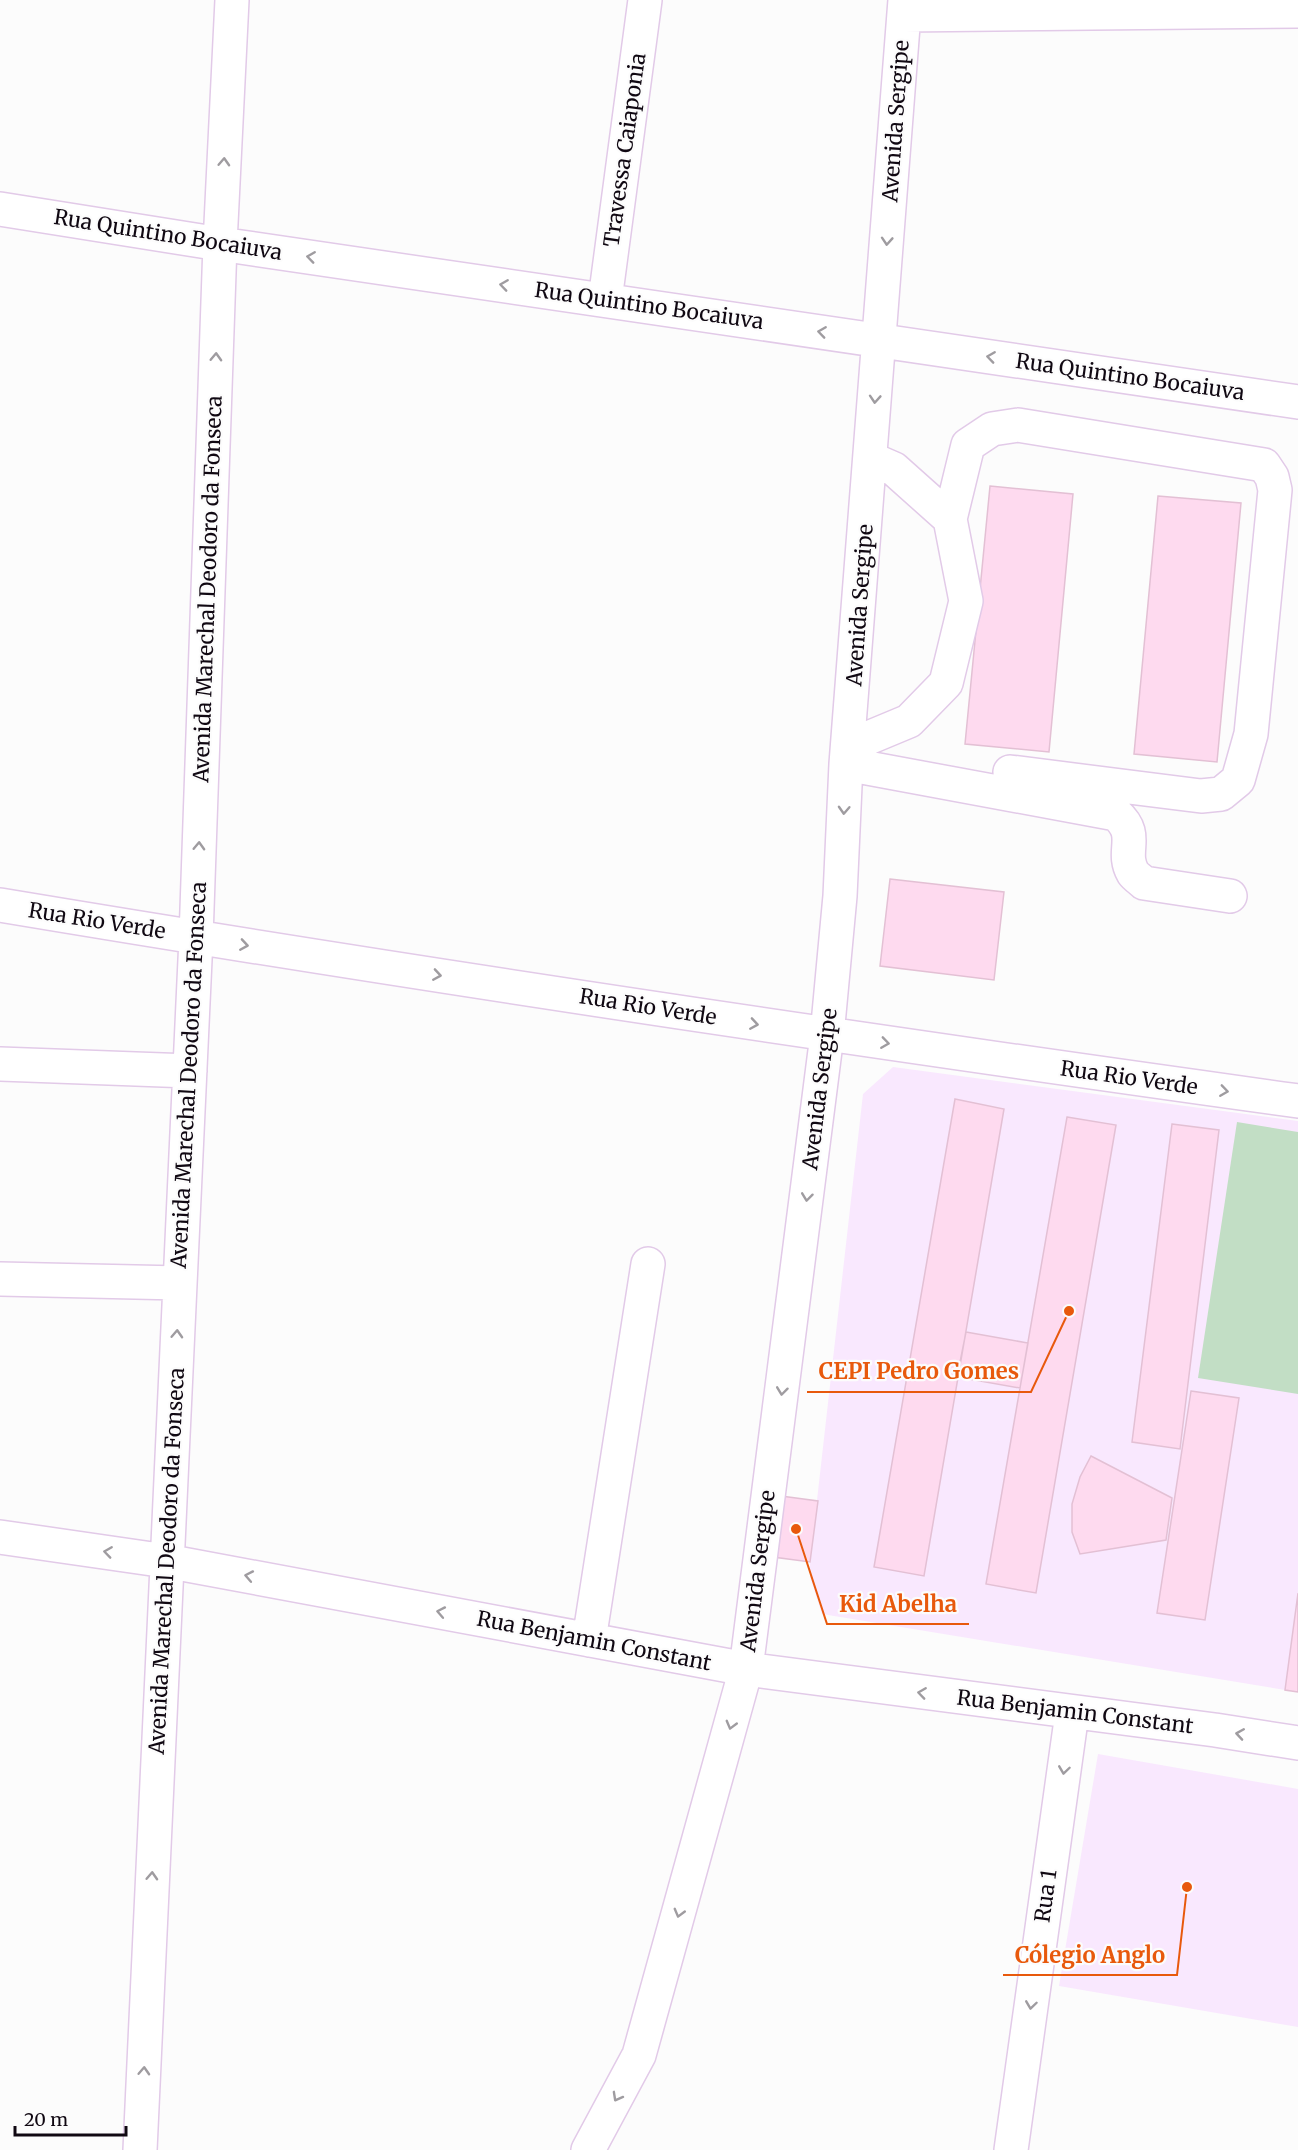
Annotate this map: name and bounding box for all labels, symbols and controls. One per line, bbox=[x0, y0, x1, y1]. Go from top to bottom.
street label: Avenida Sergipe bbox=[876, 39, 915, 204]
street label: Travessa Caiaponia bbox=[598, 51, 651, 249]
one-way arrow bbox=[217, 158, 230, 167]
street label: Rua Quintino Bocaiuva bbox=[52, 203, 284, 266]
one-way arrow bbox=[881, 236, 894, 245]
one-way arrow bbox=[306, 251, 316, 263]
street label: Rua Quintino Bocaiuva bbox=[533, 276, 765, 335]
one-way arrow bbox=[499, 280, 509, 292]
one-way arrow bbox=[817, 326, 826, 338]
street label: Rua Quintino Bocaiuva bbox=[1014, 347, 1246, 406]
one-way arrow bbox=[986, 351, 995, 363]
one-way arrow bbox=[210, 353, 222, 362]
one-way arrow bbox=[869, 394, 882, 403]
street label: Avenida Marechal Deodoro da Fonseca bbox=[187, 395, 228, 784]
street label: Avenida Sergipe bbox=[840, 523, 879, 688]
one-way arrow bbox=[838, 806, 851, 815]
one-way arrow bbox=[193, 841, 206, 850]
street label: Avenida Marechal Deodoro da Fonseca bbox=[165, 881, 212, 1270]
street label: Rua Rio Verde bbox=[27, 896, 168, 945]
one-way arrow bbox=[240, 939, 249, 951]
one-way arrow bbox=[432, 968, 442, 980]
street label: Rua Rio Verde bbox=[578, 982, 719, 1031]
street label: Avenida Sergipe bbox=[796, 1007, 843, 1172]
one-way arrow bbox=[750, 1017, 759, 1029]
one-way arrow bbox=[881, 1037, 890, 1049]
street label: Rua Rio Verde bbox=[1059, 1054, 1200, 1101]
one-way arrow bbox=[1219, 1084, 1229, 1096]
one-way arrow bbox=[801, 1193, 813, 1202]
one-way arrow bbox=[171, 1330, 184, 1339]
callout: CEPI Pedro Gomes bbox=[807, 1352, 1031, 1392]
text: CEPI Pedro Gomes bbox=[819, 1357, 1019, 1385]
street label: Avenida Marechal Deodoro da Fonseca bbox=[143, 1367, 190, 1756]
one-way arrow bbox=[776, 1386, 788, 1395]
street label: Avenida Sergipe bbox=[734, 1489, 781, 1654]
one-way arrow bbox=[104, 1547, 113, 1559]
one-way arrow bbox=[244, 1570, 254, 1583]
callout: Kid Abelha bbox=[827, 1584, 969, 1624]
text: Kid Abelha bbox=[839, 1590, 957, 1618]
street label: Rua Benjamin Constant bbox=[475, 1605, 714, 1676]
one-way arrow bbox=[436, 1606, 446, 1619]
street label: Rua Benjamin Constant bbox=[955, 1684, 1195, 1739]
one-way arrow bbox=[917, 1687, 926, 1699]
one-way arrow bbox=[725, 1720, 738, 1730]
one-way arrow bbox=[1236, 1728, 1245, 1740]
one-way arrow bbox=[1058, 1766, 1070, 1775]
street label: Rua 1 bbox=[1028, 1868, 1063, 1924]
one-way arrow bbox=[146, 1871, 159, 1880]
one-way arrow bbox=[673, 1908, 686, 1918]
callout: Cólegio Anglo bbox=[1003, 1935, 1177, 1975]
text: Cólegio Anglo bbox=[1015, 1941, 1165, 1969]
one-way arrow bbox=[1026, 2001, 1038, 2010]
one-way arrow bbox=[137, 2066, 150, 2075]
one-way arrow bbox=[613, 2091, 624, 2101]
scale bar bbox=[15, 2099, 126, 2137]
text: 20 m bbox=[24, 2108, 68, 2131]

